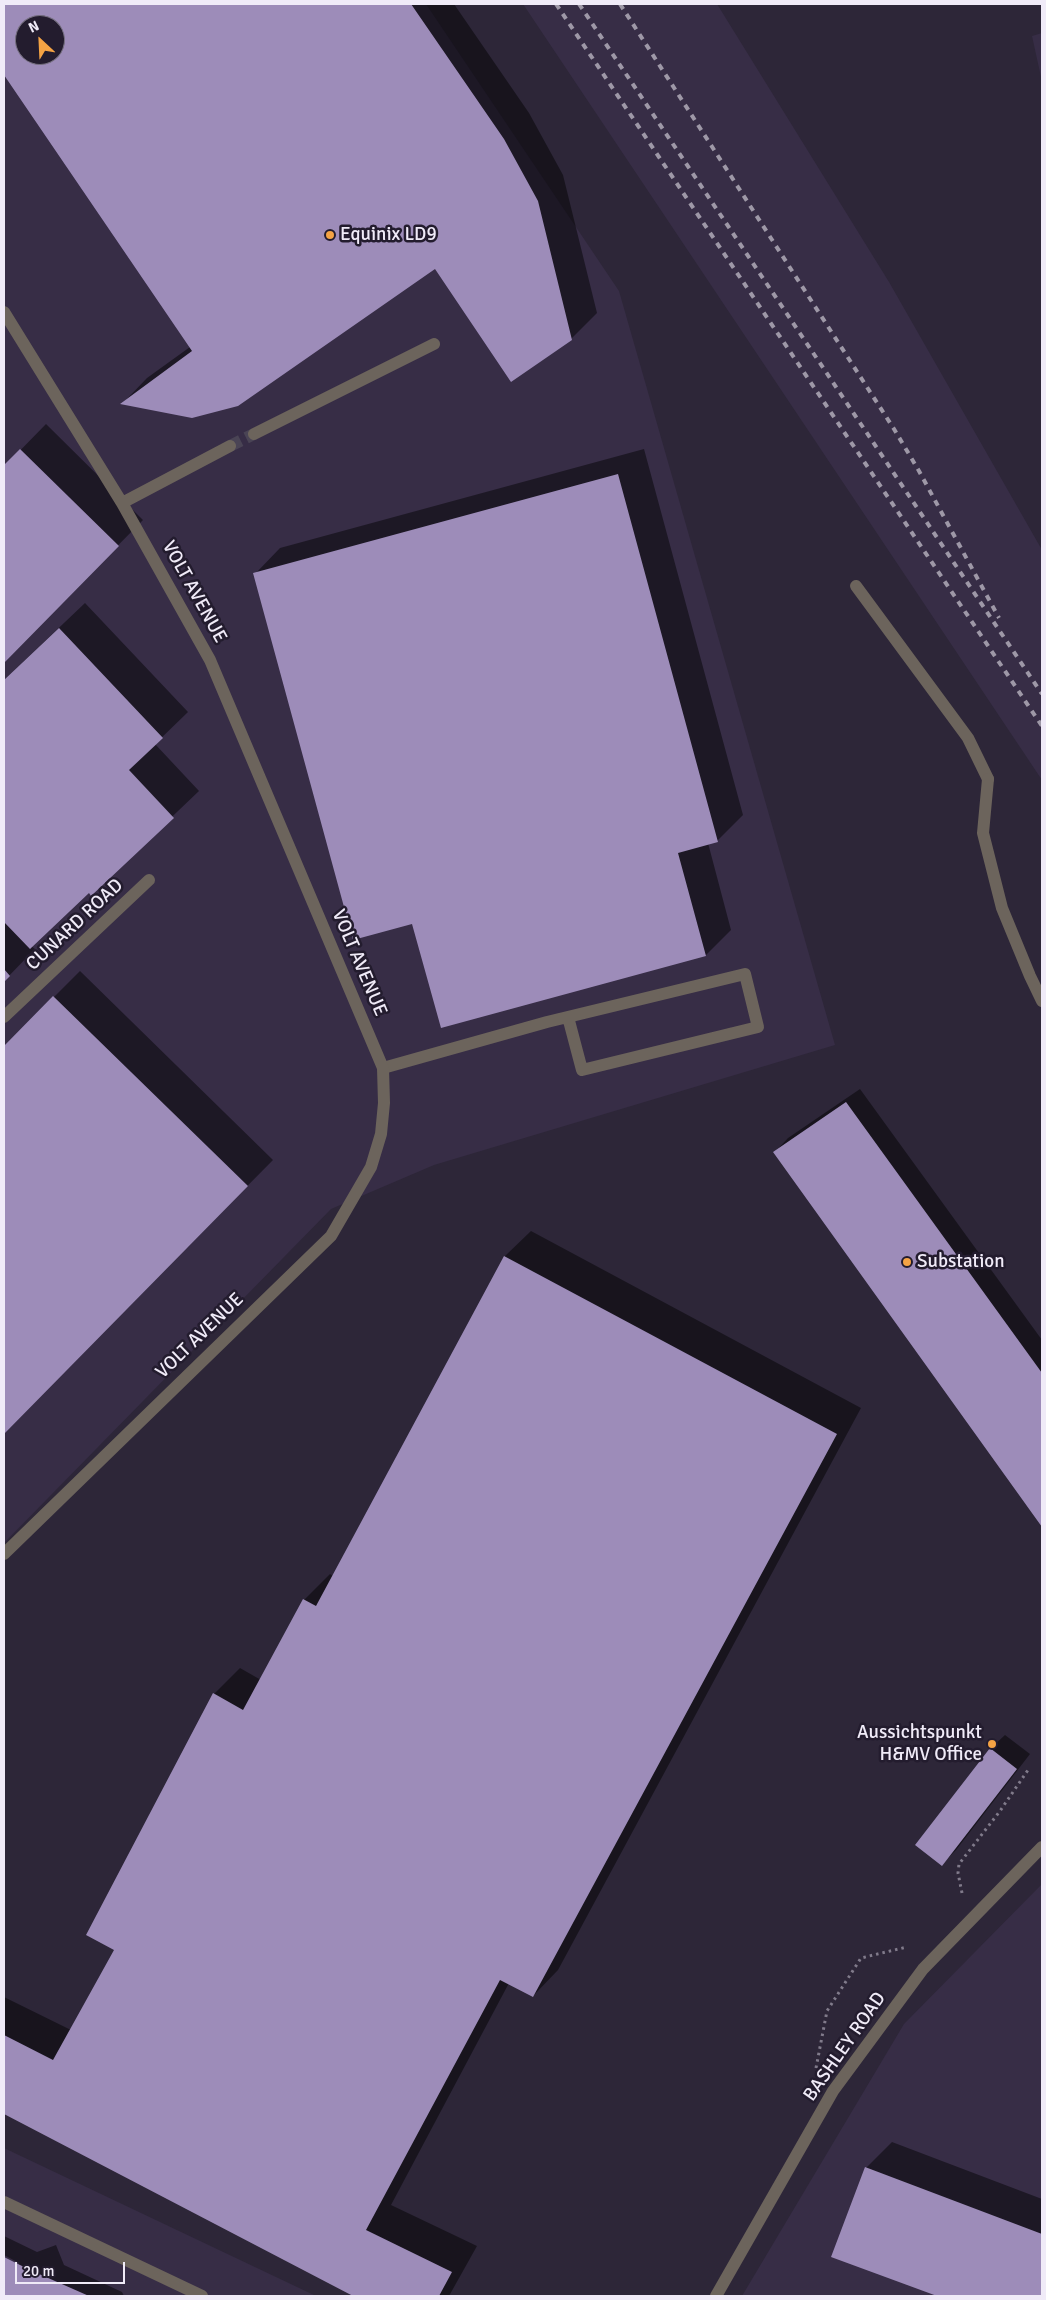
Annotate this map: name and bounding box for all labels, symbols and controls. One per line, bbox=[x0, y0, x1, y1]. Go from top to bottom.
north arrow bbox=[15, 15, 65, 65]
text: N bbox=[26, 17, 42, 37]
place label: Equinix LD9 bbox=[340, 224, 437, 246]
marker: Equinix LD9 bbox=[324, 229, 336, 241]
street label: VOLT AVENUE bbox=[157, 537, 231, 647]
street label: CUNARD ROAD bbox=[22, 874, 128, 976]
street label: VOLT AVENUE bbox=[326, 906, 392, 1020]
place label: Substation bbox=[917, 1251, 1005, 1273]
marker: Substation bbox=[901, 1256, 913, 1268]
street label: VOLT AVENUE bbox=[151, 1288, 249, 1384]
place label: Aussichtspunkt H&MV Office bbox=[857, 1722, 982, 1766]
marker: Aussichtspunkt H&MV Office bbox=[986, 1738, 998, 1750]
street label: BASHLEY ROAD bbox=[799, 1988, 891, 2106]
scale bar bbox=[18, 2252, 128, 2284]
text: 20 m bbox=[23, 2262, 54, 2280]

